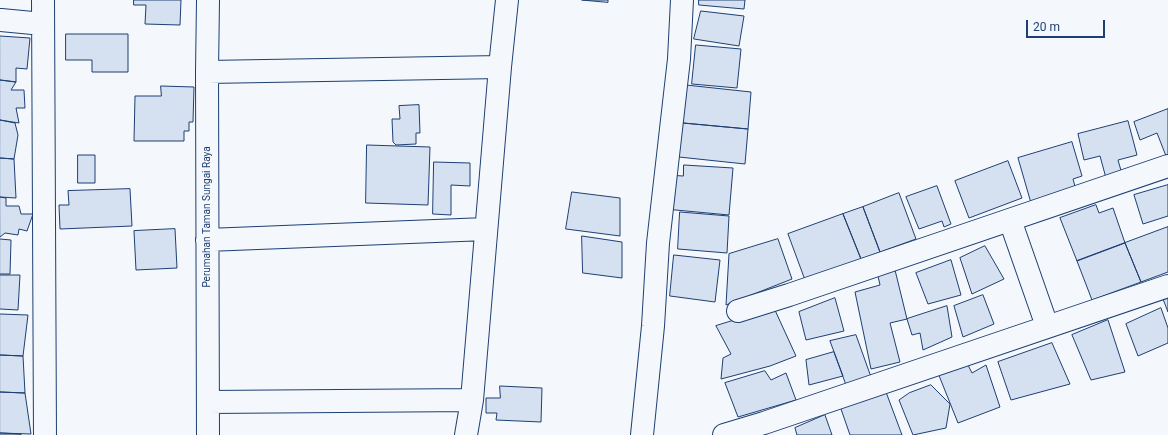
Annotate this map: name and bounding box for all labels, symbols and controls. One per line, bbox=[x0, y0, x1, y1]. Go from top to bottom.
scale bar bbox=[1028, 12, 1107, 38]
text: 20 m bbox=[1033, 20, 1060, 34]
street label: Perumahan Taman Sungai Raya bbox=[201, 146, 213, 288]

